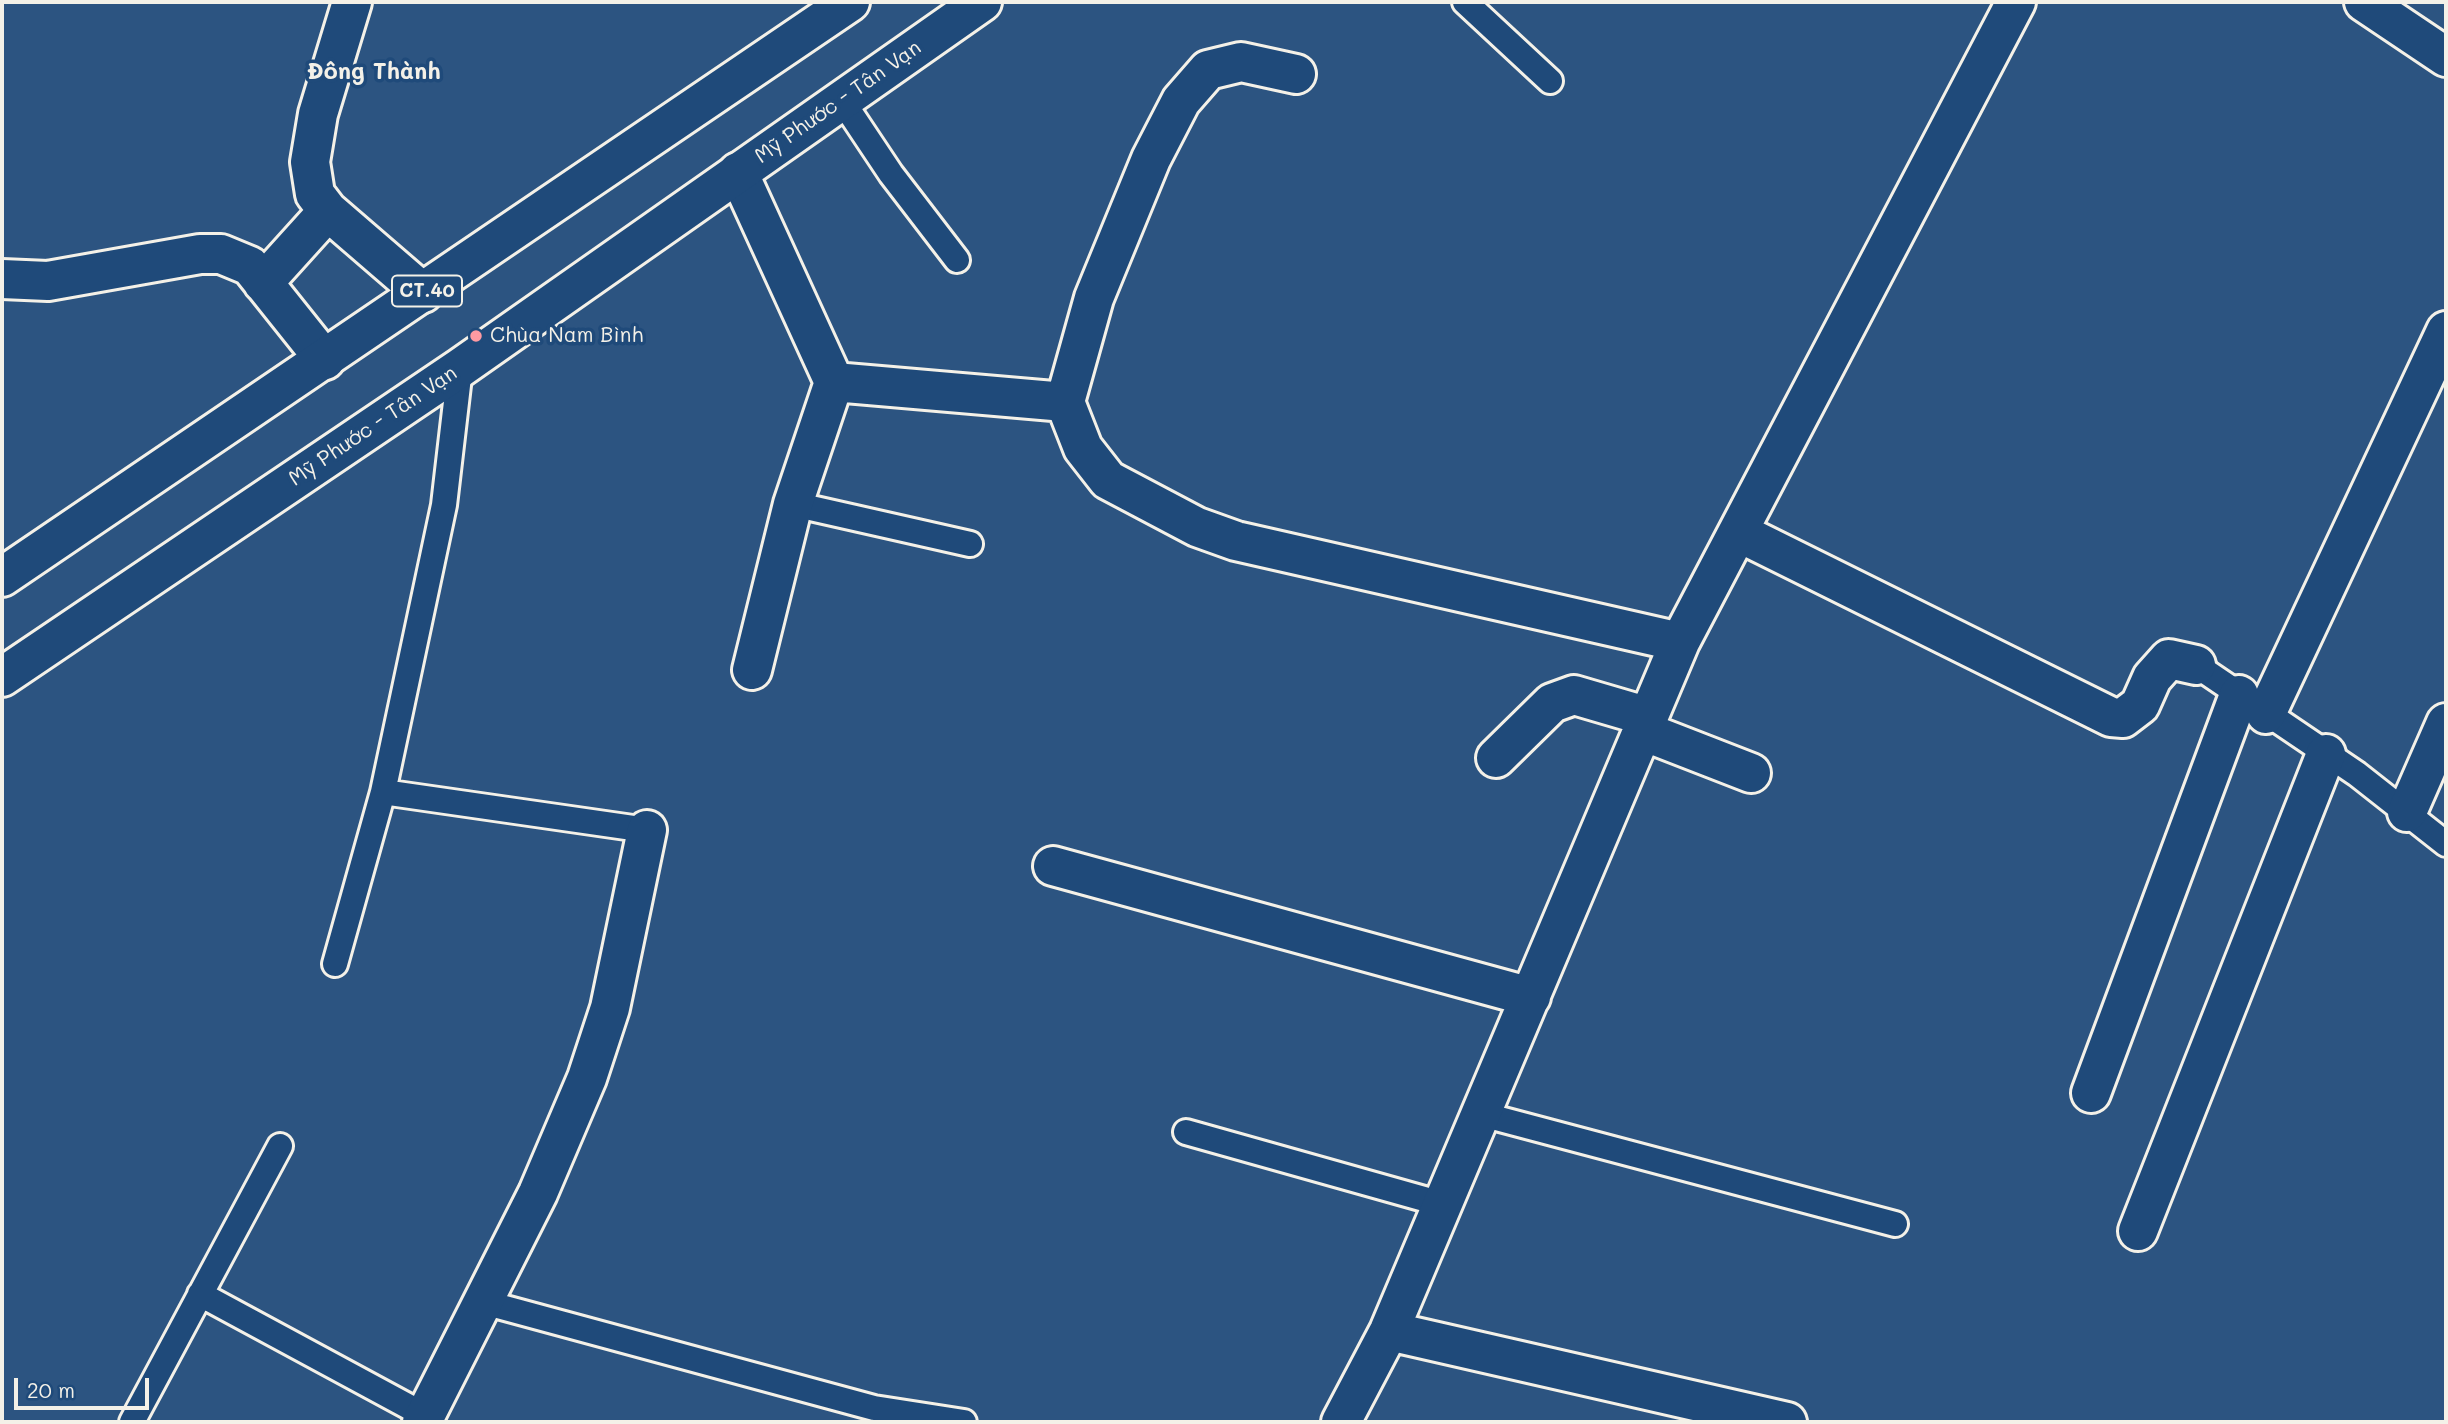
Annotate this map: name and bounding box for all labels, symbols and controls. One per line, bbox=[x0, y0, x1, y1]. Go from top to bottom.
street label: Mỹ Phước - Tân Vạn bbox=[750, 35, 926, 169]
district label: Đông Thành bbox=[307, 58, 441, 86]
road number: CT.40 bbox=[392, 276, 462, 306]
place label: Chùa Nam Bình bbox=[490, 323, 643, 349]
marker: Chùa Nam Bình bbox=[468, 328, 484, 344]
street label: Mỹ Phước - Tân Vạn bbox=[284, 360, 462, 492]
scale bar bbox=[18, 1364, 152, 1408]
text: 20 m bbox=[27, 1376, 75, 1403]

